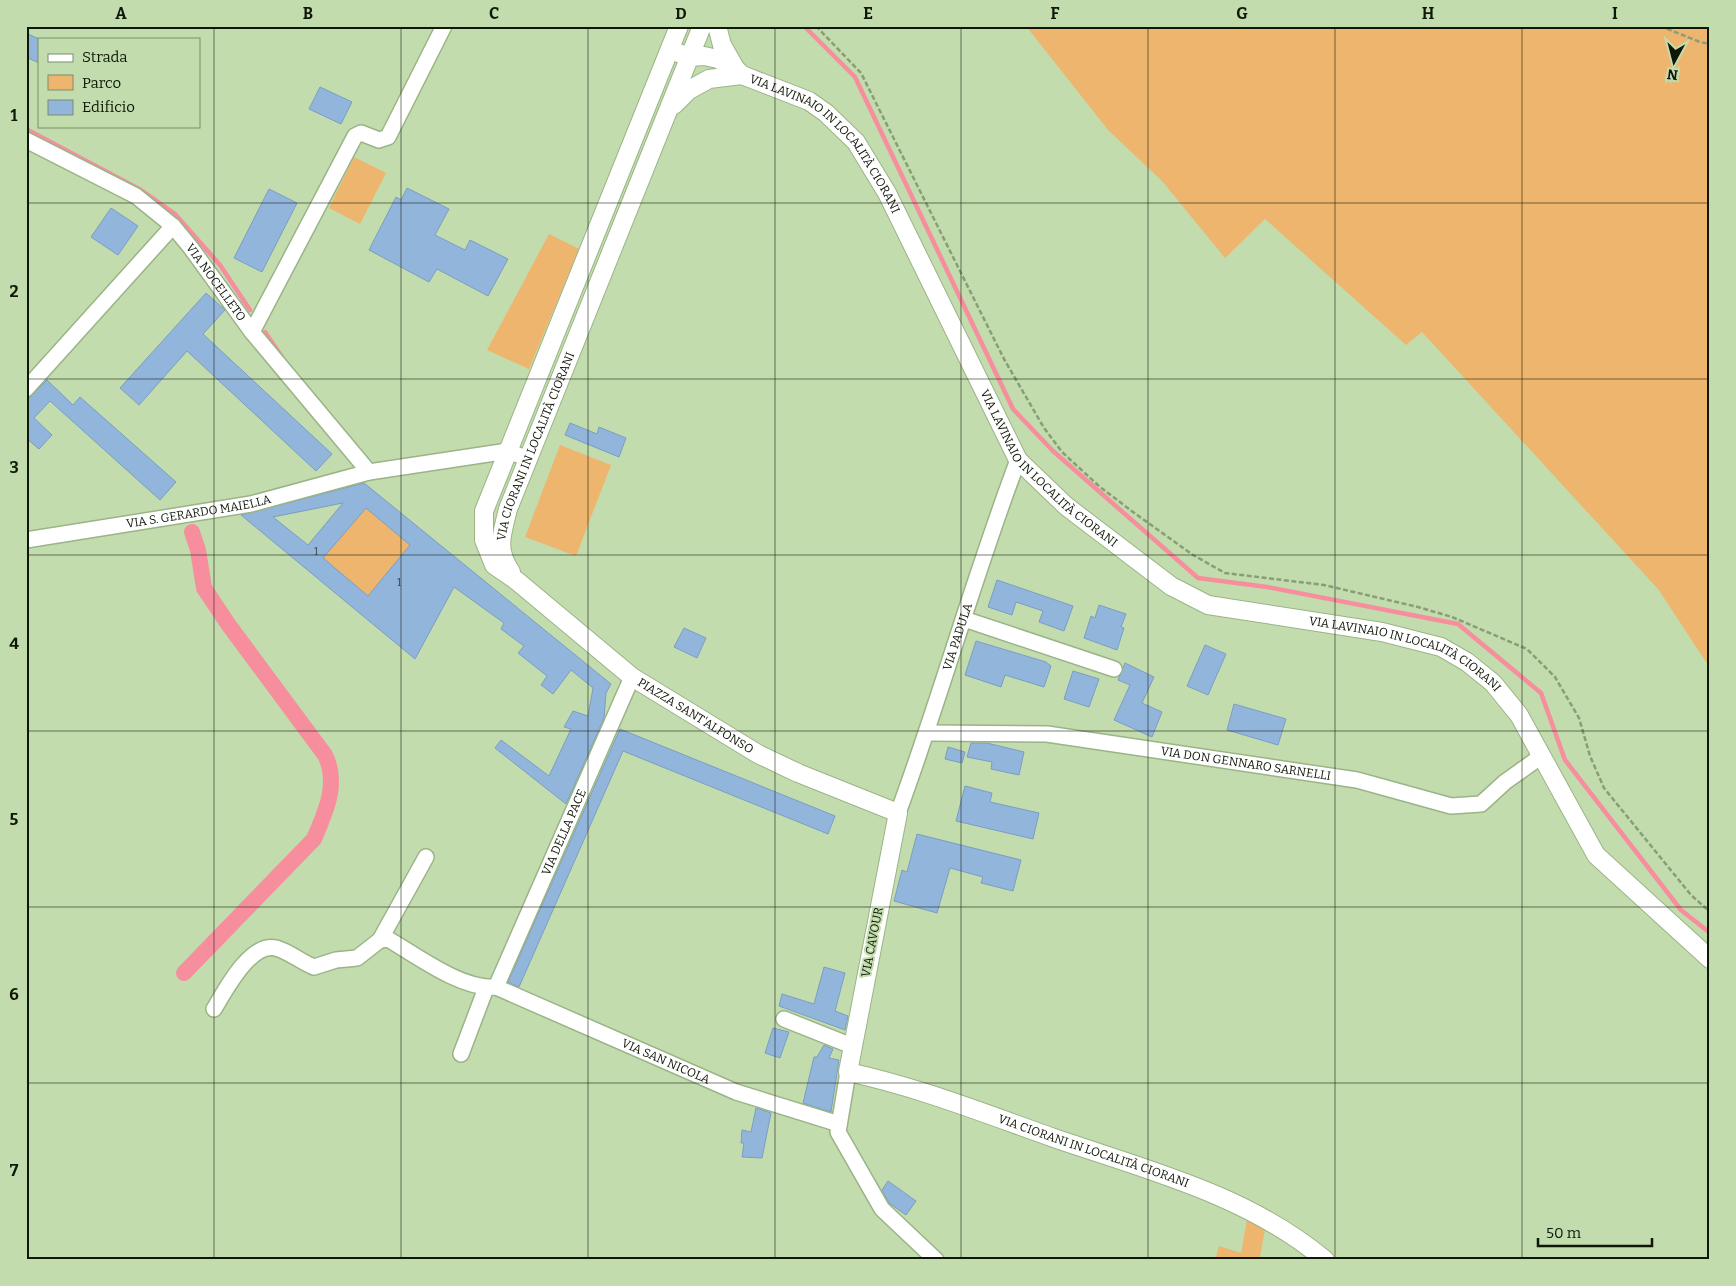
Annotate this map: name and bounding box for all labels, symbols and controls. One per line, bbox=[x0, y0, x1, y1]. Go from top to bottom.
text: A bbox=[115, 4, 127, 23]
text: B bbox=[303, 4, 313, 23]
text: C bbox=[489, 4, 499, 23]
text: D bbox=[675, 4, 687, 23]
text: E bbox=[863, 4, 873, 23]
text: F bbox=[1051, 4, 1060, 23]
text: G bbox=[1236, 4, 1248, 23]
text: H bbox=[1422, 4, 1435, 23]
text: I bbox=[1612, 4, 1618, 23]
legend bbox=[38, 38, 200, 128]
north arrow bbox=[1648, 38, 1698, 88]
text: Strada bbox=[82, 48, 128, 66]
text: N bbox=[1666, 65, 1679, 84]
street label: VIA LAVINAIO IN LOCALITÀ CIORANI bbox=[748, 72, 903, 216]
text: Parco bbox=[82, 74, 121, 92]
text: Edificio bbox=[82, 98, 135, 116]
text: 1 bbox=[11, 106, 18, 125]
street label: VIA NOCELLETO bbox=[183, 241, 249, 324]
text: 2 bbox=[9, 282, 19, 301]
street label: VIA CIORANI IN LOCALITÀ CIORANI bbox=[494, 350, 577, 541]
street label: VIA LAVINAIO IN LOCALITÀ CIORANI bbox=[978, 387, 1120, 550]
text: 3 bbox=[9, 458, 19, 477]
street label: VIA S. GERARDO MAIELLA bbox=[125, 492, 273, 531]
house number: 1 bbox=[314, 546, 318, 558]
house number: 1 bbox=[397, 577, 401, 589]
street label: VIA PADULA bbox=[940, 601, 975, 672]
street label: VIA LAVINAIO IN LOCALITÀ CIORANI bbox=[1308, 614, 1504, 694]
text: 4 bbox=[9, 634, 19, 653]
street label: PIAZZA SANT'ALFONSO bbox=[635, 675, 756, 757]
street label: VIA DON GENNARO SARNELLI bbox=[1160, 744, 1332, 783]
street label: VIA DELLA PACE bbox=[539, 787, 589, 878]
text: 5 bbox=[10, 810, 19, 829]
street label: VIA CAVOUR bbox=[858, 906, 886, 978]
text: 6 bbox=[9, 985, 19, 1004]
street label: VIA SAN NICOLA bbox=[620, 1036, 713, 1087]
street label: VIA CIORANI IN LOCALITÀ CIORANI bbox=[996, 1112, 1191, 1190]
text: 7 bbox=[10, 1161, 19, 1180]
scale bar bbox=[1538, 1216, 1652, 1248]
text: 50 m bbox=[1546, 1224, 1582, 1242]

